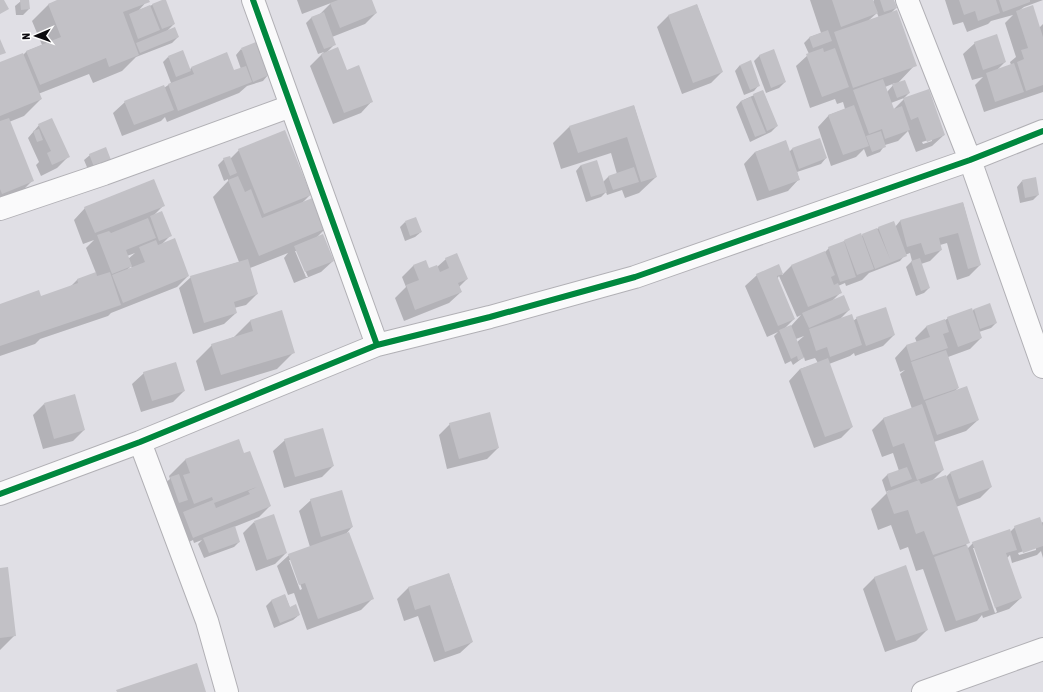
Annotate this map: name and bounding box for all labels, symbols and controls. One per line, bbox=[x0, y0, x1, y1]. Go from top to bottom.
north arrow bbox=[16, 16, 56, 56]
text: N bbox=[20, 33, 32, 40]

